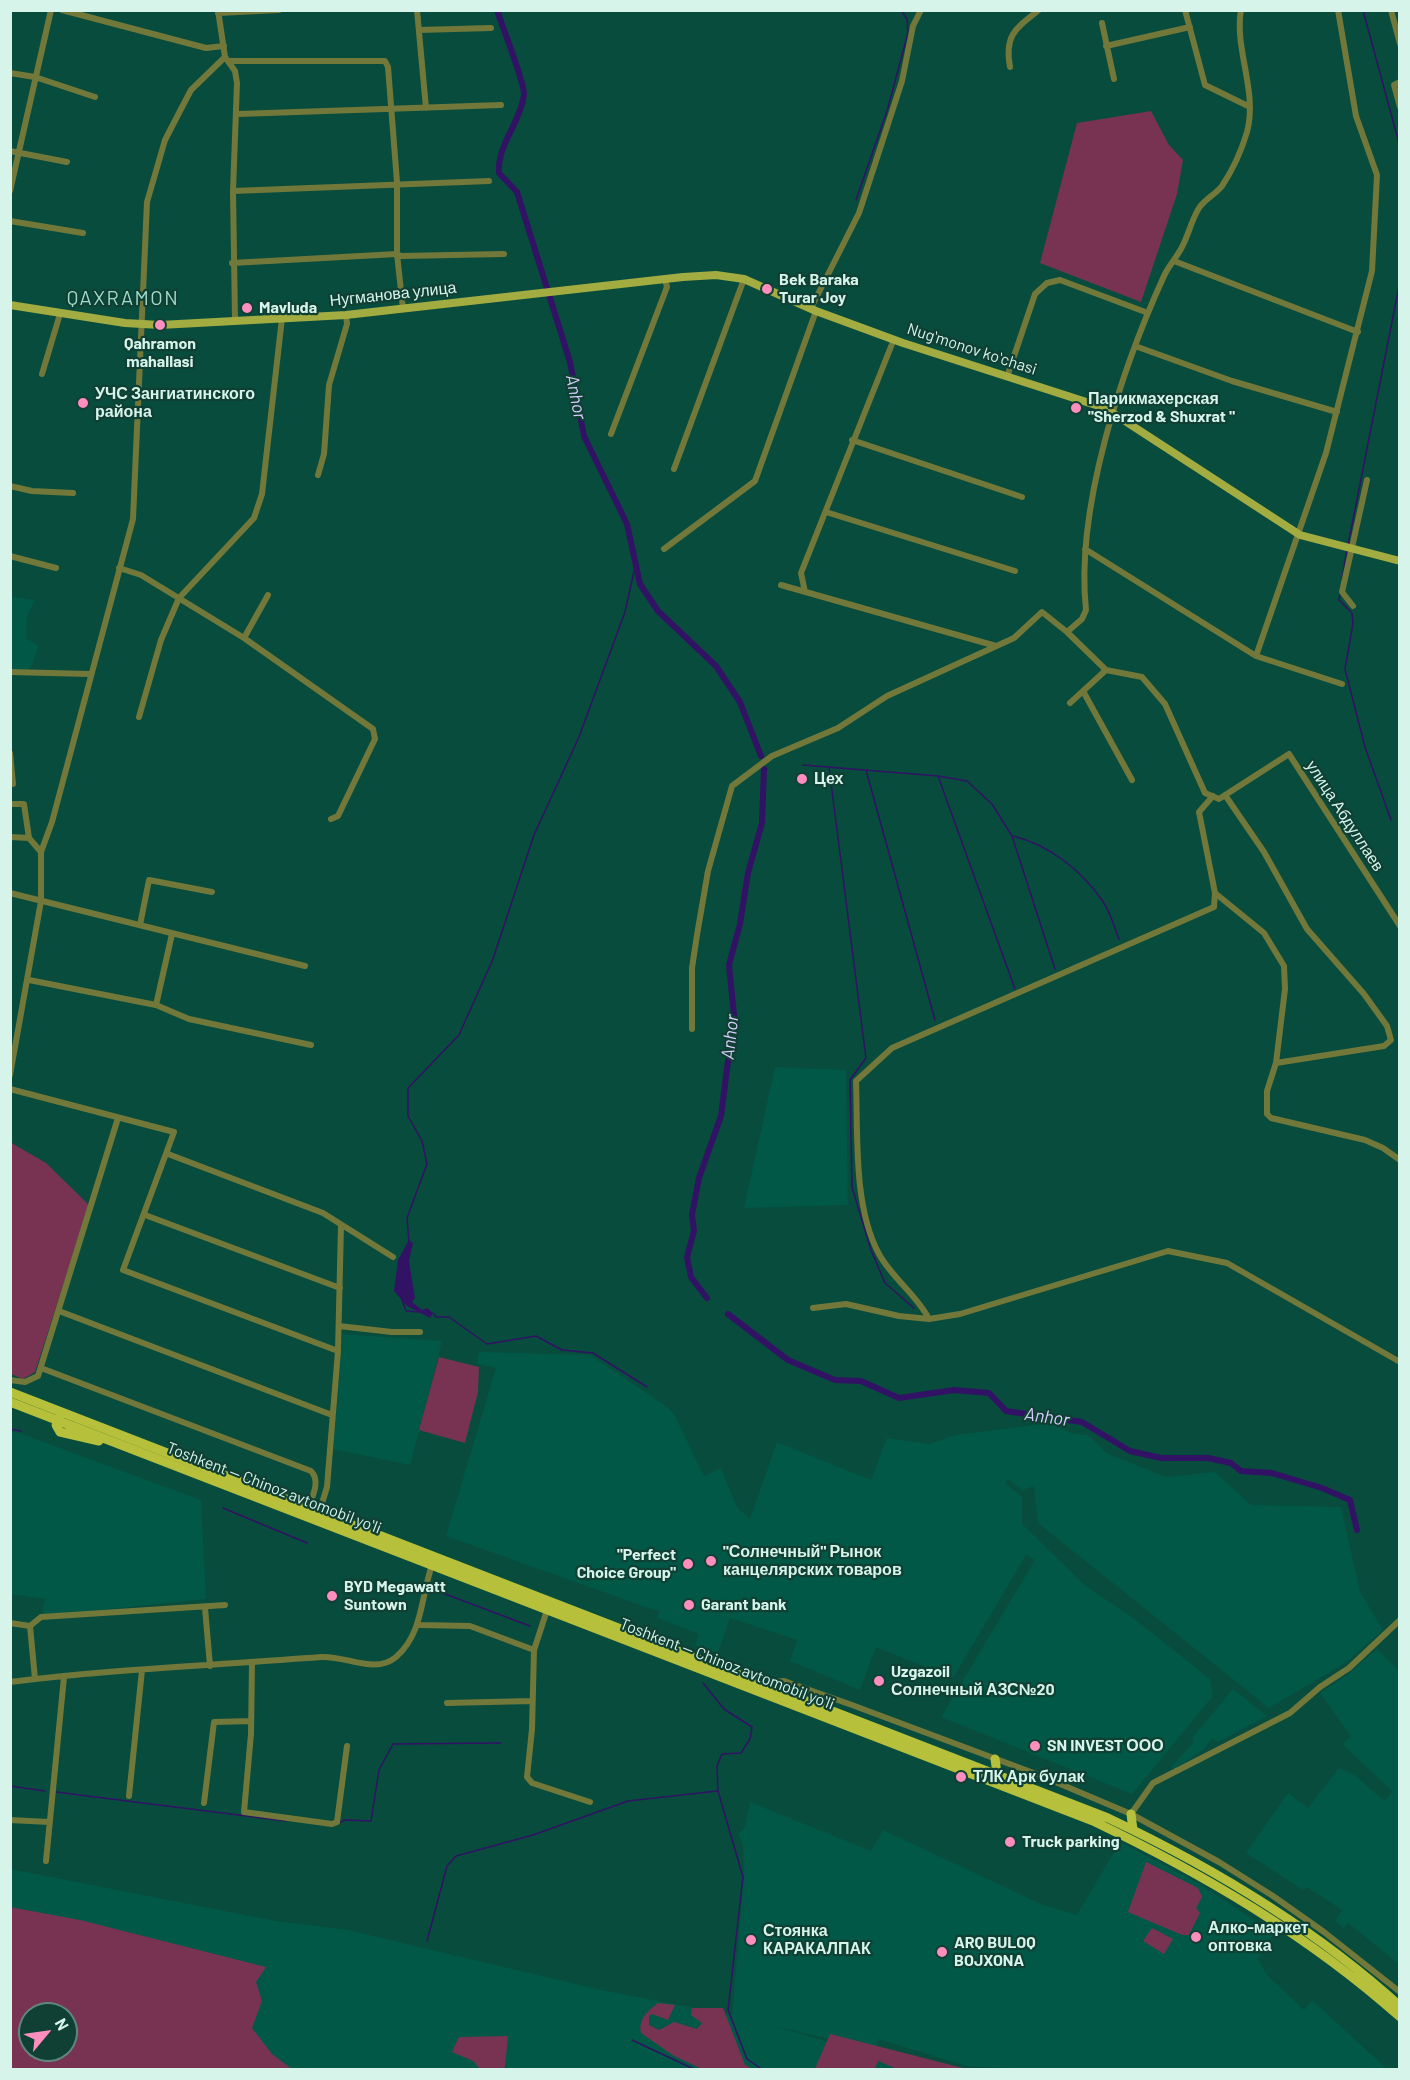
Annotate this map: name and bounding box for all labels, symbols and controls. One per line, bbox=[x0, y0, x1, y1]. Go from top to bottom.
place label: Bek Baraka Turar Joy bbox=[779, 270, 859, 308]
street label: Нугманова улица bbox=[329, 278, 457, 310]
marker: Bek Baraka Turar Joy bbox=[760, 282, 774, 296]
district label: QAXRAMON bbox=[67, 286, 179, 310]
place label: Mavluda bbox=[259, 298, 317, 318]
marker: Mavluda bbox=[240, 301, 254, 315]
marker: Qahramon mahallasi bbox=[153, 318, 167, 332]
street label: Nugʻmonov koʻchasi bbox=[905, 319, 1039, 379]
place label: Qahramon mahallasi bbox=[124, 334, 196, 372]
water label: Anhor bbox=[561, 373, 591, 421]
place label: УЧС Зангиатинского района bbox=[95, 384, 255, 422]
place label: Парикмахерская "Sherzod & Shuxrat " bbox=[1088, 389, 1235, 427]
marker: УЧС Зангиатинского района bbox=[76, 396, 90, 410]
marker: Парикмахерская "Sherzod & Shuxrat " bbox=[1069, 401, 1083, 415]
street label: улица Абдуллаев bbox=[1302, 757, 1388, 875]
place label: Цех bbox=[814, 769, 843, 789]
marker: Цех bbox=[795, 772, 809, 786]
water label: Anhor bbox=[717, 1013, 743, 1061]
water label: Anhor bbox=[1023, 1403, 1071, 1431]
street label: Toshkent — Chinoz avtomobil yoʻli bbox=[164, 1438, 384, 1538]
place label: "Солнечный" Рынок канцелярских товаров bbox=[723, 1542, 902, 1580]
place label: "Perfect Choice Group" bbox=[577, 1545, 676, 1583]
marker: "Солнечный" Рынок канцелярских товаров bbox=[704, 1554, 718, 1568]
marker: "Perfect Choice Group" bbox=[681, 1557, 695, 1571]
place label: BYD Megawatt Suntown bbox=[344, 1577, 446, 1615]
marker: BYD Megawatt Suntown bbox=[325, 1589, 339, 1603]
place label: Garant bank bbox=[701, 1595, 786, 1615]
marker: Garant bank bbox=[682, 1598, 696, 1612]
street label: Toshkent — Chinoz avtomobil yoʻli bbox=[617, 1614, 837, 1714]
place label: Uzgazoil Солнечный АЗС№20 bbox=[891, 1662, 1055, 1700]
marker: Uzgazoil Солнечный АЗС№20 bbox=[872, 1674, 886, 1688]
place label: SN INVEST ООО bbox=[1047, 1736, 1164, 1756]
marker: SN INVEST ООО bbox=[1028, 1739, 1042, 1753]
place label: ТЛК Арк булак bbox=[973, 1767, 1085, 1787]
marker: ТЛК Арк булак bbox=[954, 1770, 968, 1784]
place label: Truck parking bbox=[1022, 1832, 1120, 1852]
marker: Truck parking bbox=[1003, 1835, 1017, 1849]
place label: Алко-маркет оптовка bbox=[1208, 1918, 1309, 1956]
place label: Стоянка КАРАКАЛПАК bbox=[763, 1921, 871, 1959]
marker: Алко-маркет оптовка bbox=[1189, 1930, 1203, 1944]
marker: Стоянка КАРАКАЛПАК bbox=[744, 1933, 758, 1947]
place label: ARQ BULOQ BOJXONA bbox=[954, 1933, 1036, 1971]
marker: ARQ BULOQ BOJXONA bbox=[935, 1945, 949, 1959]
north arrow bbox=[18, 2002, 78, 2062]
text: N bbox=[52, 2015, 73, 2033]

